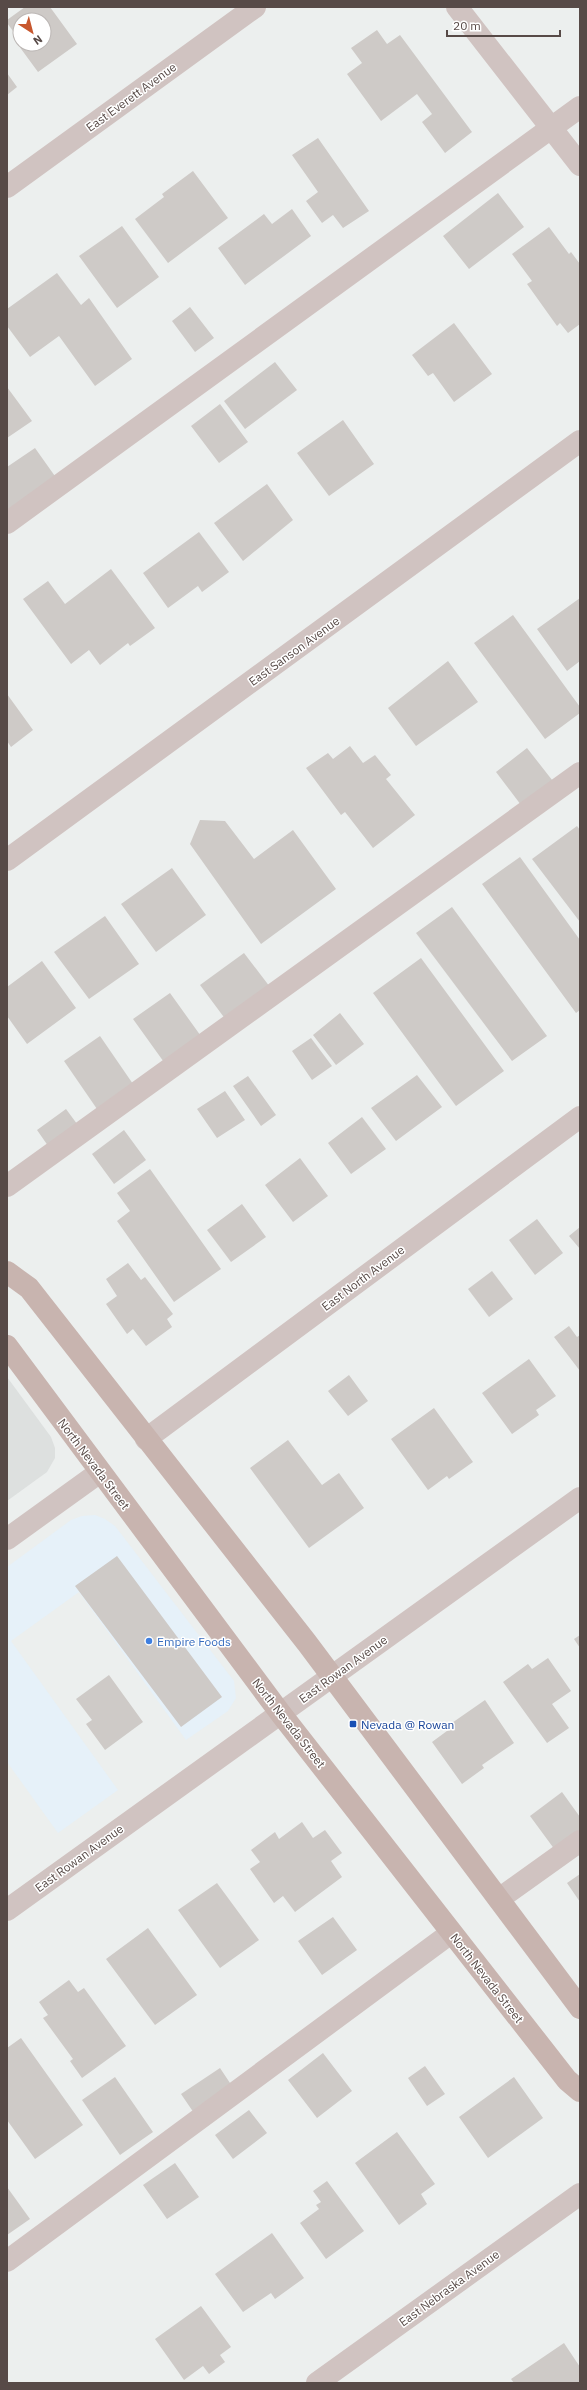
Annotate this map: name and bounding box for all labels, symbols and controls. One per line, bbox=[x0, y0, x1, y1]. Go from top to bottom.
north arrow bbox=[12, 12, 52, 52]
scale bar bbox=[447, 12, 560, 38]
text: 20 m bbox=[453, 18, 481, 33]
text: N bbox=[31, 32, 45, 48]
street label: East Everett Avenue bbox=[83, 59, 179, 135]
street label: East Sanson Avenue bbox=[246, 613, 343, 689]
street label: East North Avenue bbox=[319, 1242, 408, 1314]
street label: North Nevada Street bbox=[55, 1416, 133, 1512]
street label: East Rowan Avenue bbox=[296, 1632, 390, 1706]
place label: Empire Foods bbox=[157, 1634, 231, 1649]
marker: Empire Foods bbox=[144, 1636, 154, 1646]
street label: North Nevada Street bbox=[249, 1675, 329, 1771]
place label: Nevada @ Rowan bbox=[361, 1717, 454, 1732]
marker: Nevada @ Rowan bbox=[348, 1719, 358, 1729]
street label: East Rowan Avenue bbox=[32, 1821, 126, 1895]
street label: North Nevada Street bbox=[447, 1930, 527, 2026]
street label: East Nebraska Avenue bbox=[396, 2246, 502, 2329]

